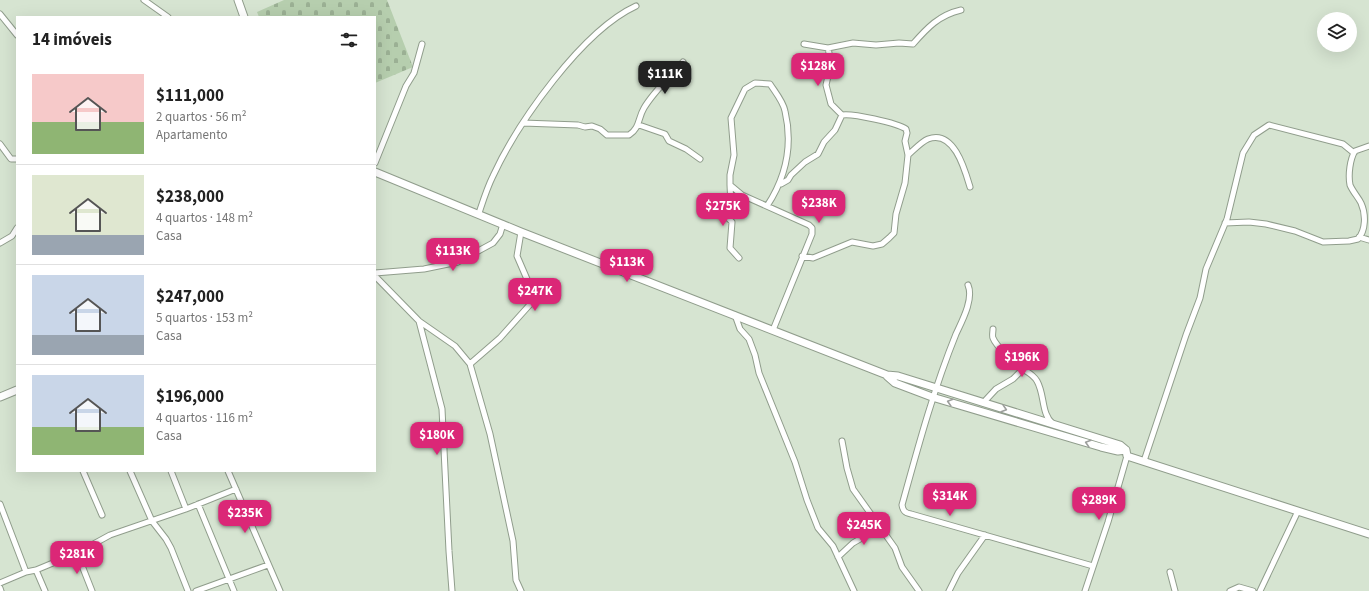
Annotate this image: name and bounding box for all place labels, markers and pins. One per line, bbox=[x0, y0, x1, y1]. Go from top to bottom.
pin: $128K bbox=[790, 53, 846, 87]
pin: $111K bbox=[637, 61, 693, 95]
pin: $238K bbox=[791, 190, 847, 224]
pin: $275K bbox=[695, 193, 751, 227]
pin: $113K bbox=[425, 238, 481, 272]
pin: $113K bbox=[599, 249, 655, 283]
pin: $247K bbox=[507, 278, 563, 312]
pin: $196K bbox=[994, 344, 1050, 378]
pin: $180K bbox=[409, 422, 465, 456]
pin: $314K bbox=[922, 483, 978, 517]
pin: $289K bbox=[1071, 487, 1127, 521]
pin: $235K bbox=[217, 500, 273, 534]
pin: $245K bbox=[836, 512, 892, 546]
pin: $281K bbox=[49, 541, 105, 575]

